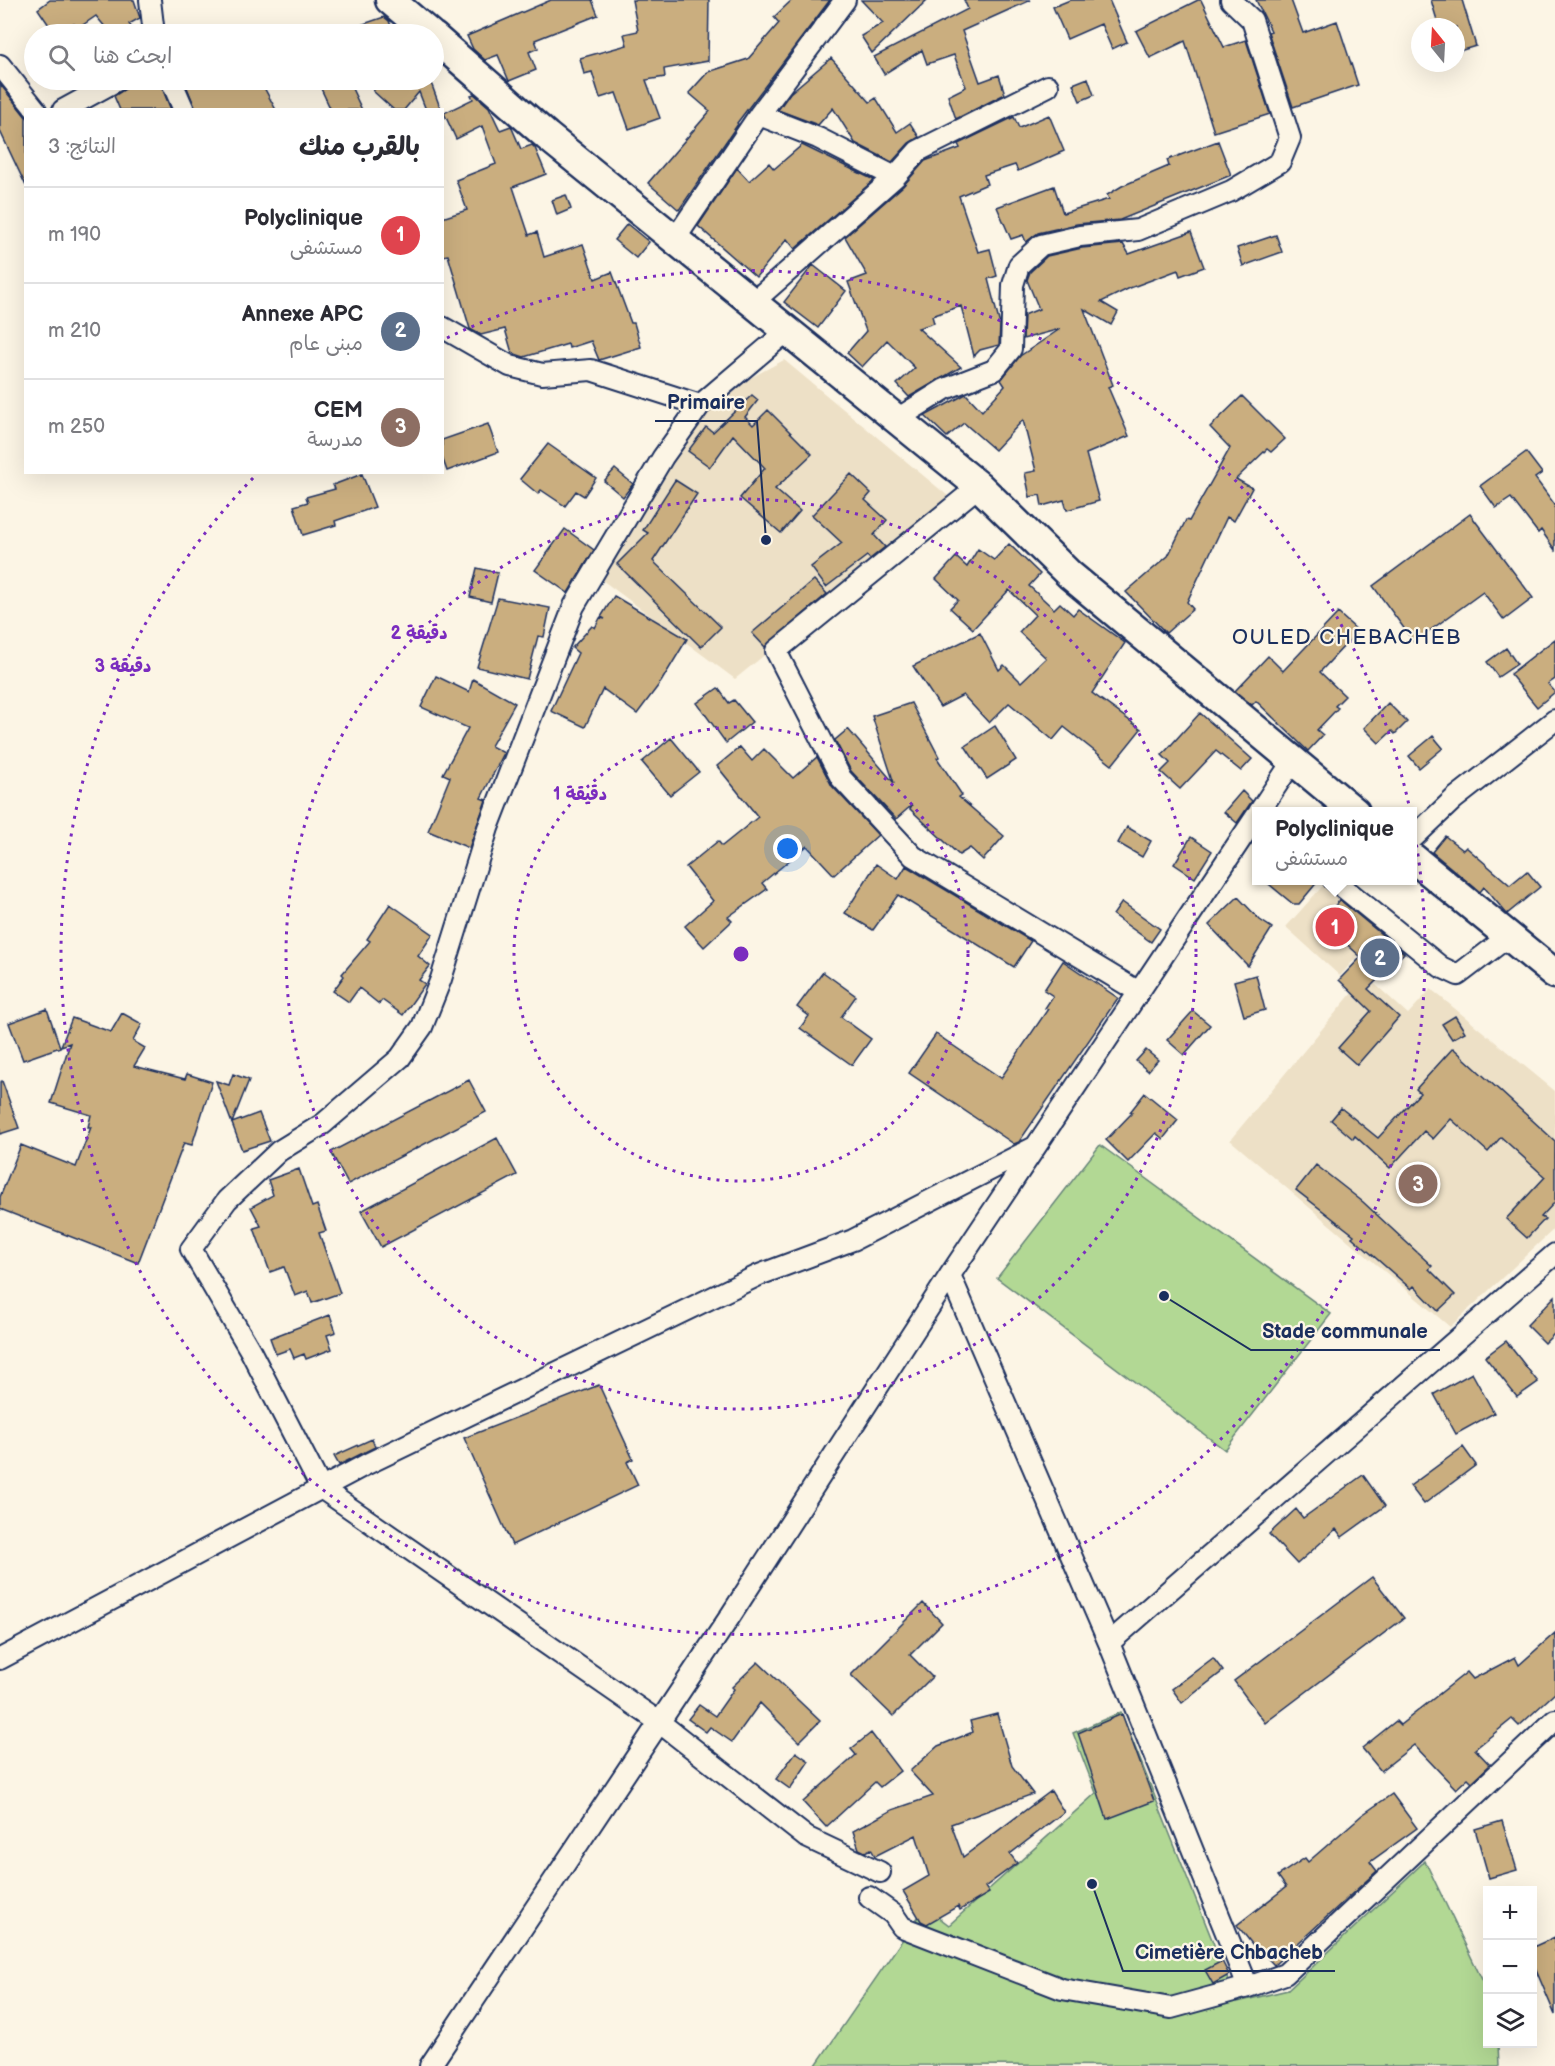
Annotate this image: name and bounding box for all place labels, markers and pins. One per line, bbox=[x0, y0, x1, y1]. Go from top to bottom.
callout: Primaire bbox=[655, 383, 757, 421]
pin: 1 bbox=[1316, 904, 1354, 950]
pin: 2 bbox=[1360, 936, 1400, 980]
centre of rings bbox=[731, 944, 751, 964]
pin: 3 bbox=[1398, 1162, 1438, 1206]
callout: Stade communale bbox=[1251, 1312, 1440, 1350]
callout: Cimetière Chbacheb bbox=[1123, 1933, 1335, 1971]

